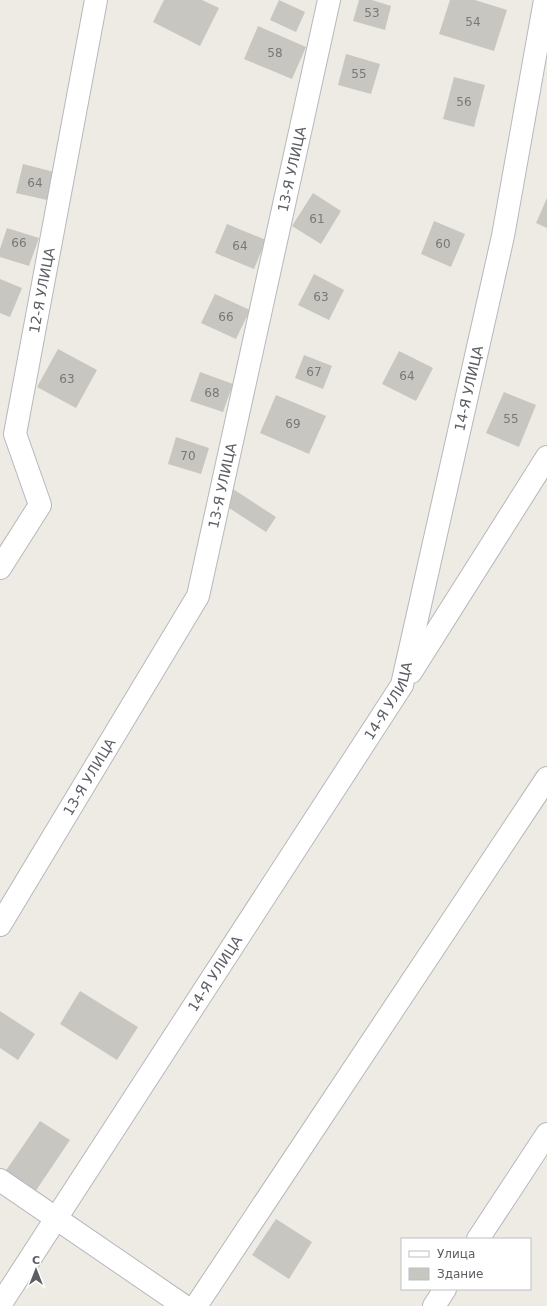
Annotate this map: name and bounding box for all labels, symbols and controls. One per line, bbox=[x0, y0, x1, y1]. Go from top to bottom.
house number: 53 bbox=[364, 6, 380, 20]
house number: 54 bbox=[465, 15, 481, 29]
house number: 58 bbox=[267, 46, 283, 60]
house number: 55 bbox=[351, 67, 367, 81]
house number: 56 bbox=[456, 95, 472, 109]
street label: 13-Я УЛИЦА bbox=[275, 125, 309, 213]
house number: 64 bbox=[27, 176, 43, 190]
house number: 61 bbox=[309, 212, 325, 226]
house number: 66 bbox=[11, 236, 27, 250]
house number: 60 bbox=[435, 237, 451, 251]
house number: 64 bbox=[232, 239, 248, 253]
street label: 12-Я УЛИЦА bbox=[26, 246, 58, 335]
house number: 63 bbox=[313, 290, 329, 304]
house number: 66 bbox=[218, 310, 234, 324]
street label: 14-Я УЛИЦА bbox=[451, 344, 486, 433]
house number: 67 bbox=[306, 365, 322, 379]
house number: 64 bbox=[399, 369, 415, 383]
house number: 63 bbox=[59, 372, 75, 386]
house number: 68 bbox=[204, 386, 220, 400]
house number: 55 bbox=[503, 412, 519, 426]
house number: 69 bbox=[285, 417, 301, 431]
street label: 13-Я УЛИЦА bbox=[205, 441, 240, 530]
house number: 70 bbox=[180, 449, 196, 463]
street label: 14-Я УЛИЦА bbox=[361, 660, 415, 743]
street label: 13-Я УЛИЦА bbox=[60, 735, 119, 818]
street label: 14-Я УЛИЦА bbox=[184, 932, 246, 1014]
legend bbox=[401, 1238, 531, 1290]
text: Улица bbox=[437, 1247, 475, 1261]
north arrow bbox=[16, 1250, 56, 1290]
text: С bbox=[32, 1254, 40, 1267]
text: Здание bbox=[437, 1267, 483, 1281]

